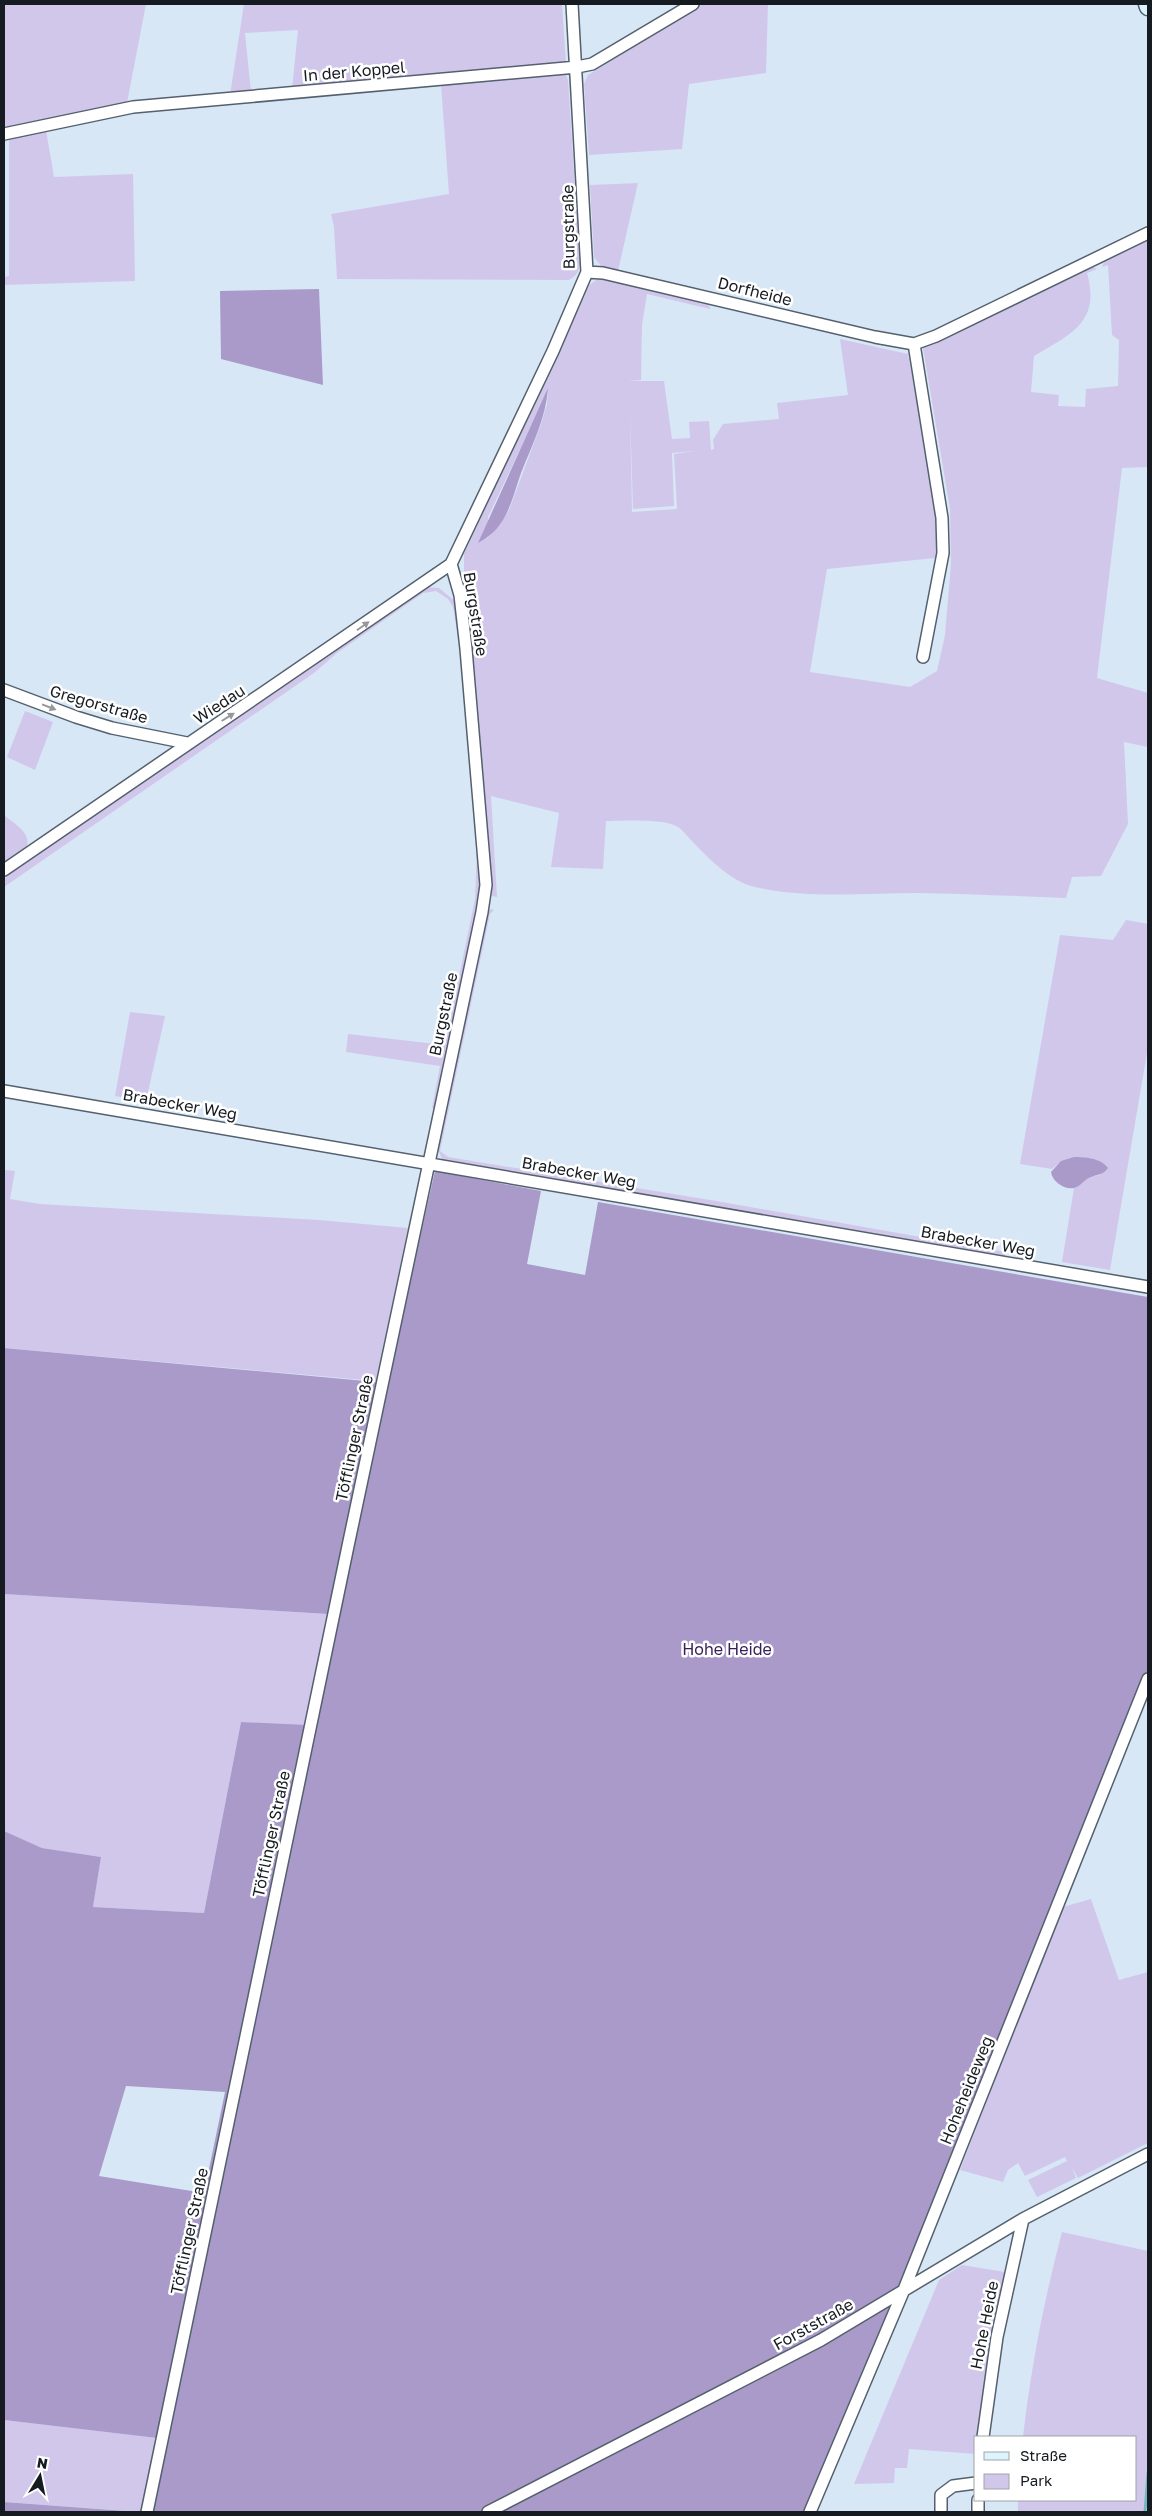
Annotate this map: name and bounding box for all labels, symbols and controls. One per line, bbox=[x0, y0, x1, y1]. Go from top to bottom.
street label: In der Koppel bbox=[302, 57, 406, 85]
street label: Burgstraße bbox=[557, 184, 579, 270]
street label: Dorfheide bbox=[716, 272, 794, 310]
street label: Burgstraße bbox=[459, 571, 493, 657]
one-way arrow bbox=[356, 621, 370, 631]
street label: Gregorstraße bbox=[48, 680, 150, 728]
street label: Wiedau bbox=[189, 680, 249, 728]
one-way arrow bbox=[42, 704, 56, 712]
one-way arrow bbox=[222, 713, 235, 722]
street label: Burgstraße bbox=[424, 970, 462, 1058]
street label: Brabecker Weg bbox=[121, 1084, 239, 1124]
street label: Brabecker Weg bbox=[520, 1152, 638, 1192]
street label: Brabecker Weg bbox=[919, 1221, 1037, 1261]
street label: Töfflinger Straße bbox=[331, 1373, 377, 1503]
park label: Hohe Heide bbox=[682, 1639, 772, 1659]
street label: Töfflinger Straße bbox=[248, 1769, 294, 1899]
street label: Hoheheideweg bbox=[935, 2033, 997, 2147]
street label: Töfflinger Straße bbox=[166, 2166, 212, 2296]
street label: Hohe Heide bbox=[966, 2279, 1002, 2371]
street label: Forststraße bbox=[769, 2294, 857, 2354]
legend bbox=[974, 2436, 1137, 2501]
text: Straße bbox=[1020, 2446, 1067, 2464]
north arrow bbox=[15, 2451, 65, 2501]
text: N bbox=[36, 2453, 49, 2472]
text: Park bbox=[1020, 2471, 1053, 2489]

